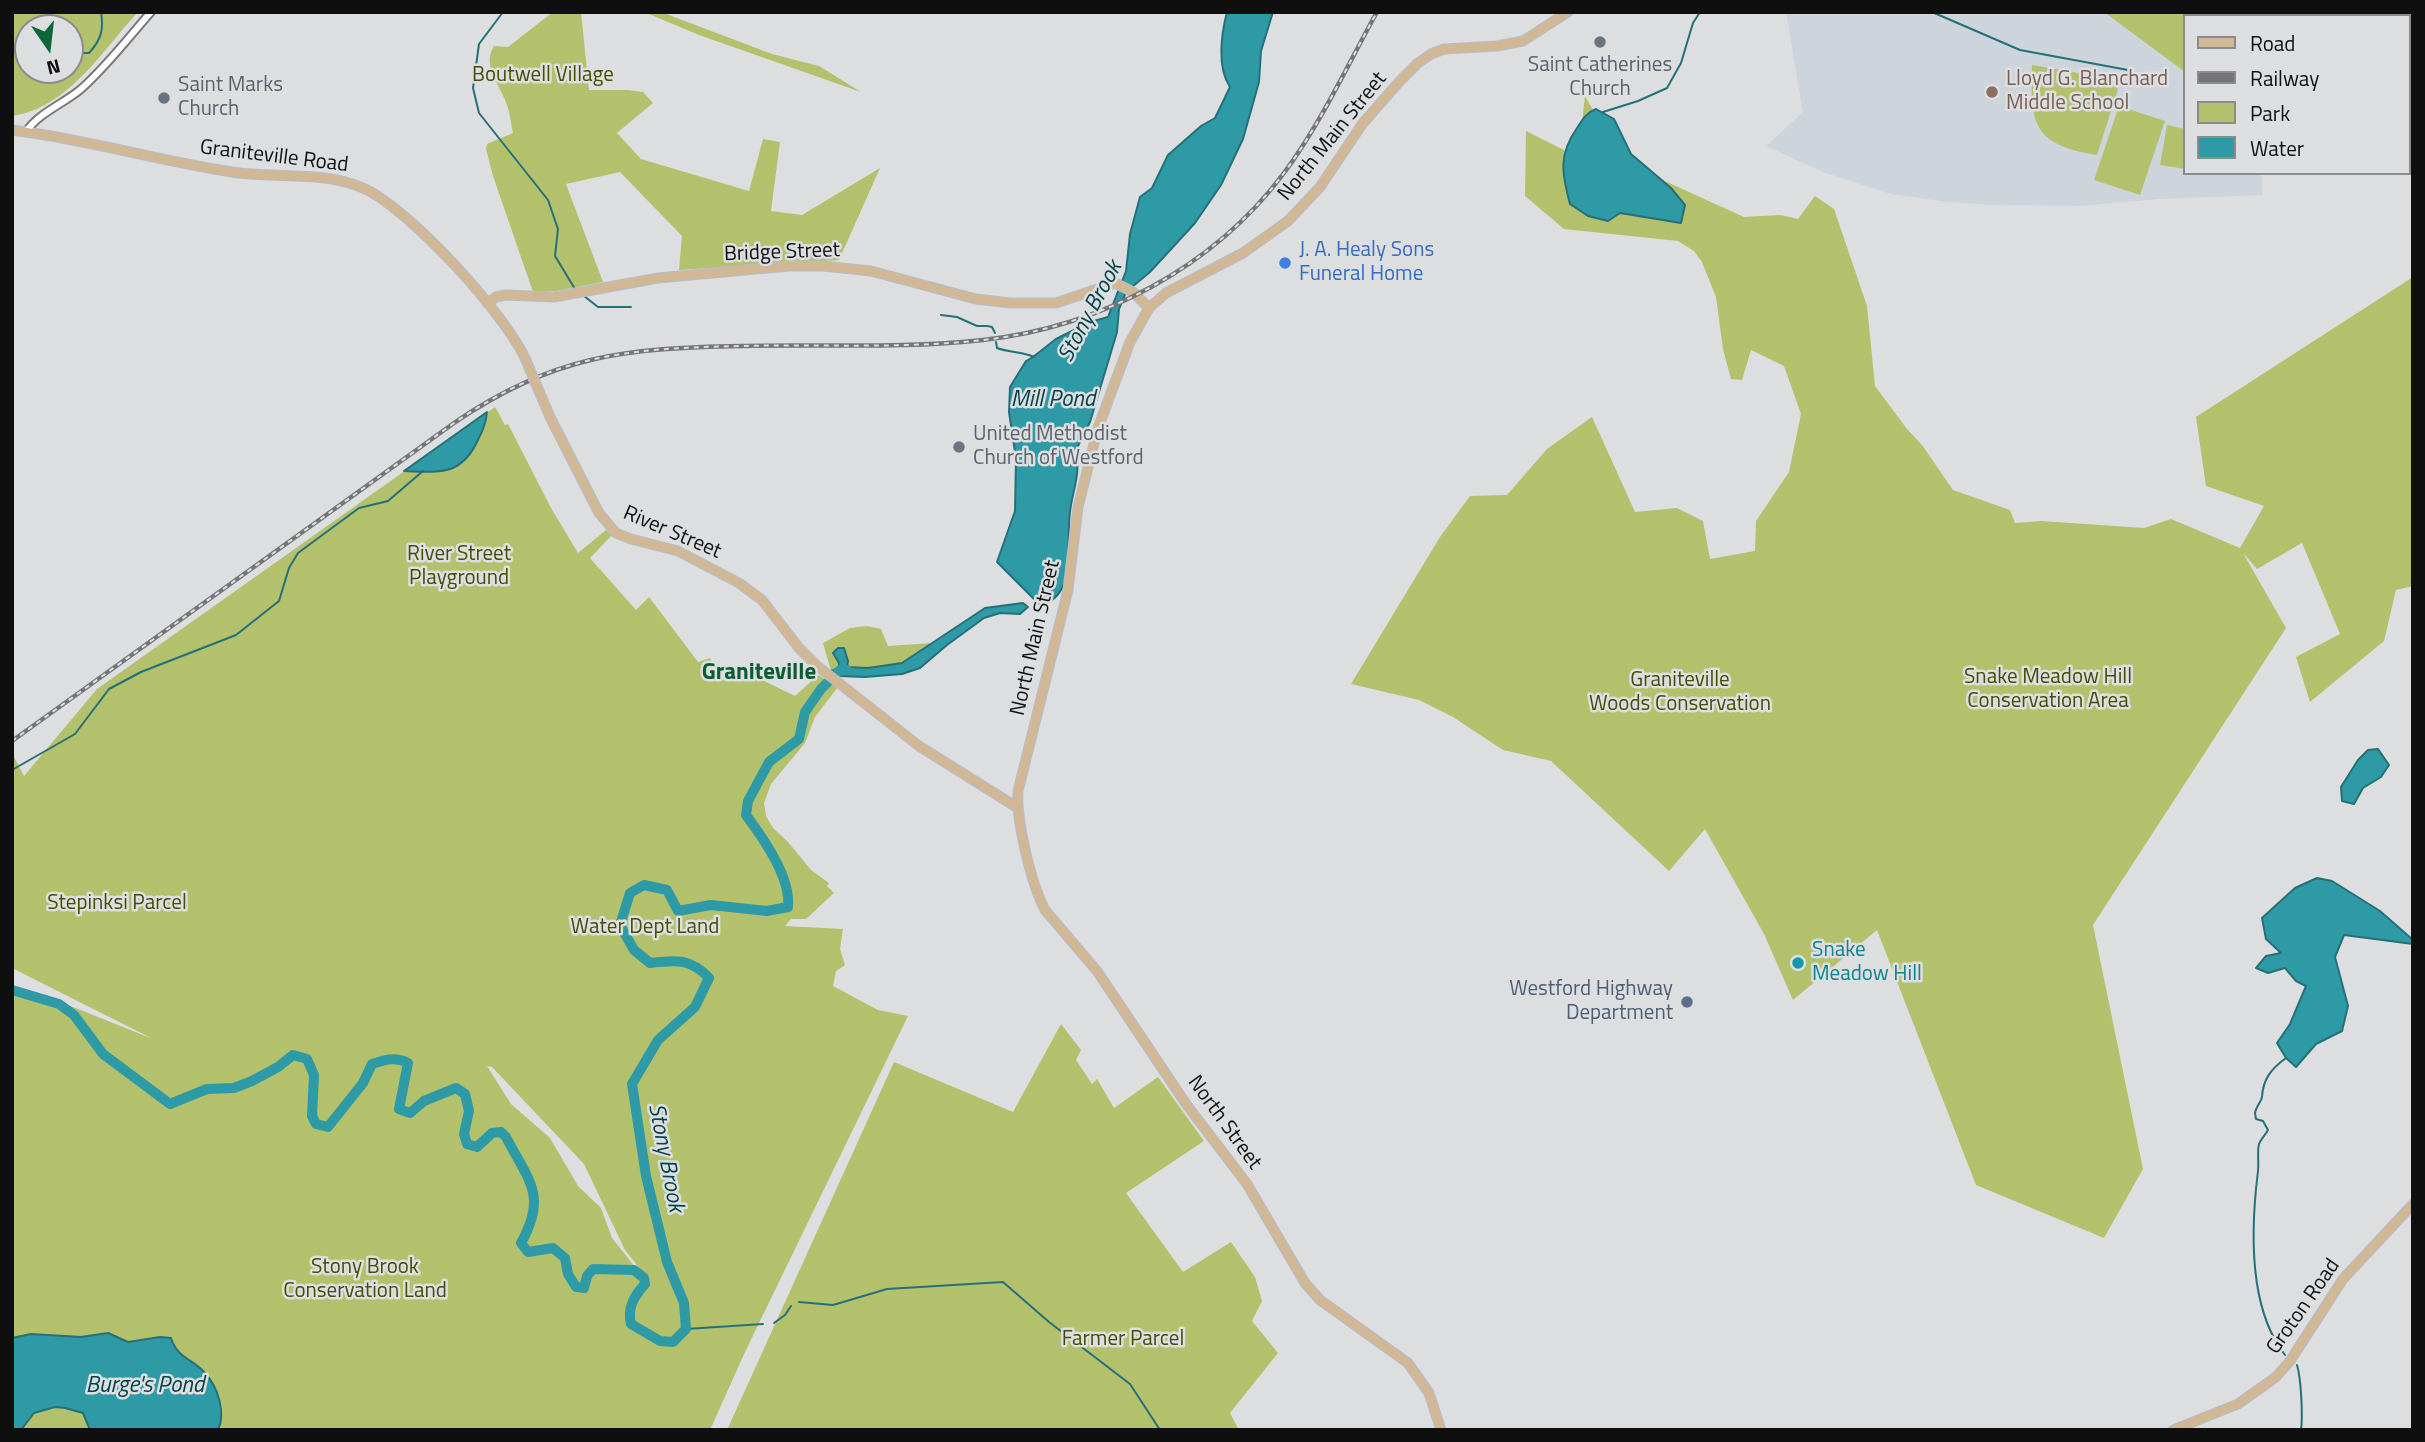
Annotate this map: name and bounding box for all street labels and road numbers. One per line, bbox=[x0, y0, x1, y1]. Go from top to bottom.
street label: North Main Street bbox=[1273, 67, 1393, 207]
street label: Graniteville Road bbox=[198, 135, 350, 179]
street label: Bridge Street bbox=[724, 238, 840, 268]
street label: River Street bbox=[619, 501, 725, 565]
street label: North Main Street bbox=[1006, 558, 1066, 718]
street label: North Street bbox=[1182, 1071, 1266, 1175]
street label: Groton Road bbox=[2262, 1254, 2346, 1360]

